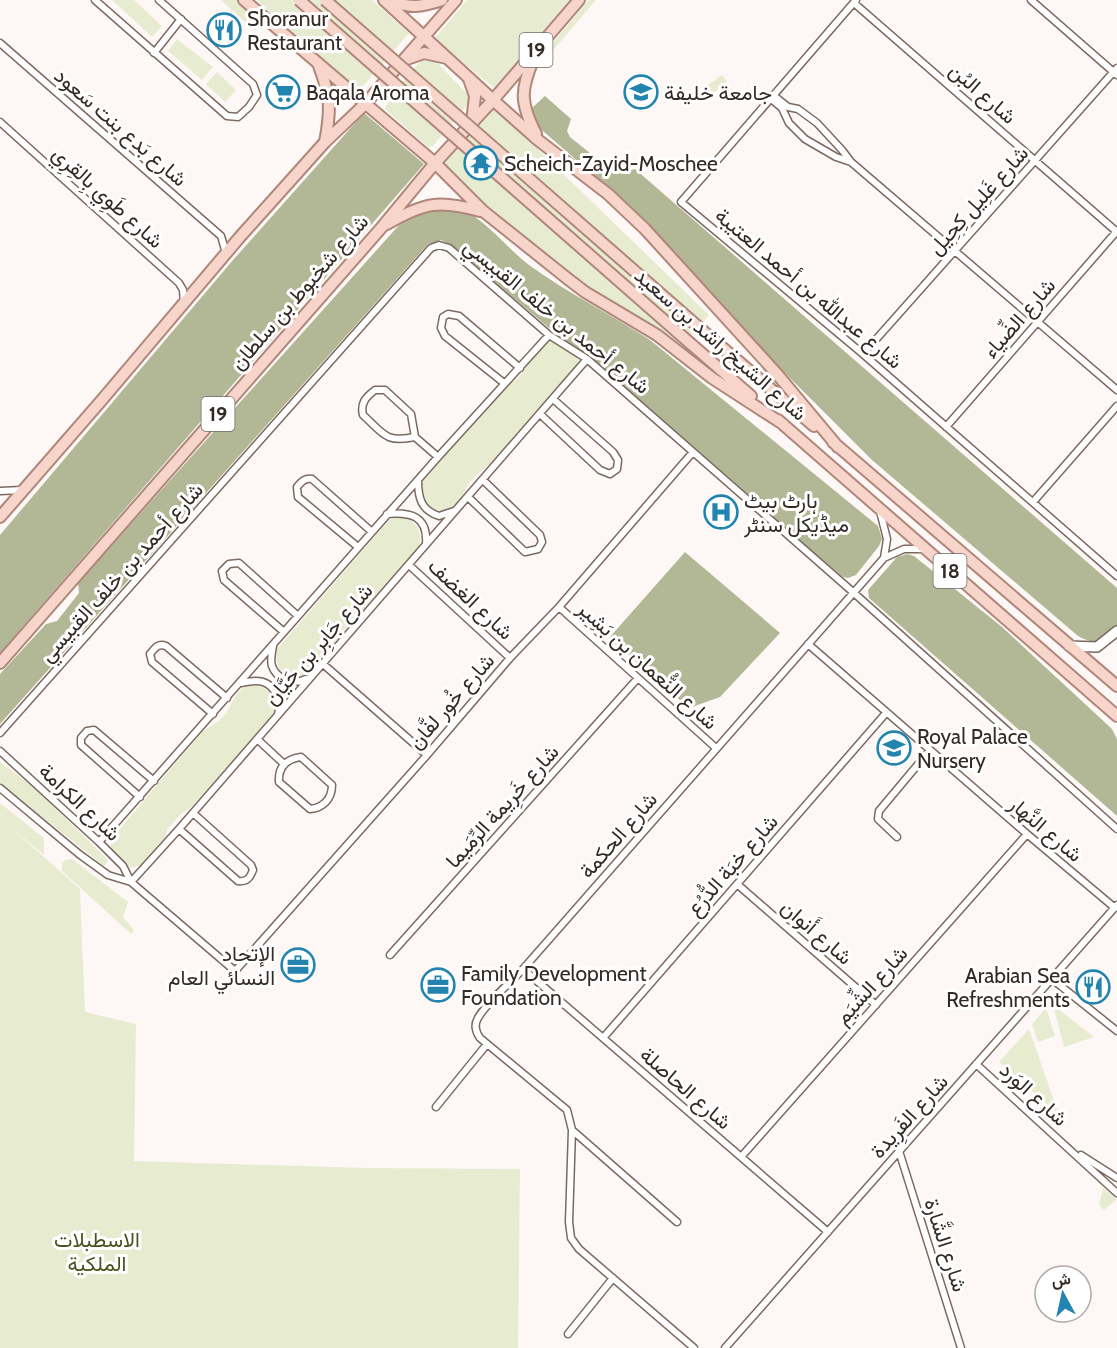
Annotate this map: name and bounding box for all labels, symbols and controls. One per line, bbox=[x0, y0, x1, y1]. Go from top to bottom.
place label: Shoranur Restaurant bbox=[247, 6, 342, 55]
restaurant icon: Shoranur Restaurant bbox=[206, 12, 242, 48]
road number: 19 bbox=[520, 33, 552, 67]
street label: شارع البُن bbox=[943, 57, 1022, 130]
street label: شارع بَدع بنت سَعود bbox=[48, 63, 192, 193]
supermarket icon: Baqala Aroma bbox=[265, 74, 301, 110]
school or university icon: جامعة خليفة bbox=[623, 74, 659, 110]
place label: Baqala Aroma bbox=[306, 80, 430, 105]
place label: جامعة خليفة bbox=[664, 80, 772, 105]
street label: شارع غَلِيل كِحِيل bbox=[923, 140, 1035, 261]
street label: شارع طَوِي بِالقِرِي bbox=[44, 141, 169, 257]
temple icon: Scheich-Zayid-Moschee bbox=[463, 145, 499, 181]
place label: Scheich-Zayid-Moschee bbox=[504, 151, 718, 176]
street label: شارع عبدالله بن أحمد العتيبة bbox=[709, 202, 908, 375]
street label: شارع شخبوط بن سلطان bbox=[225, 209, 375, 376]
street label: شارع أحمد بن خلف القبيسي bbox=[456, 233, 655, 403]
street label: شارع الشيخ راشد بن سعيد bbox=[628, 262, 812, 427]
street label: شارع الضِّياء bbox=[977, 272, 1062, 364]
road number: 19 bbox=[202, 397, 234, 431]
street label: شارع أحمد بن خلف القبيسي bbox=[34, 477, 212, 670]
place label: ہارٹ بیٹ میڈیکل سنٹر bbox=[743, 488, 849, 538]
hospital icon: ہارٹ بیٹ میڈیکل سنٹر bbox=[703, 494, 739, 530]
street label: شارع الغضف bbox=[422, 553, 519, 646]
road number: 18 bbox=[934, 554, 966, 588]
street label: شارع جَابِر بن حَيَّان bbox=[258, 578, 381, 713]
street label: شارع النُّعمان بن بَشِير bbox=[571, 593, 725, 736]
street label: شارع خُور لفَّان bbox=[402, 647, 501, 755]
place label: Royal Palace Nursery bbox=[917, 724, 1028, 773]
school or university icon: Royal Palace Nursery bbox=[876, 730, 912, 766]
street label: شارع خَرِيمة الرِّمَيما bbox=[440, 739, 567, 876]
street label: شارع الكرامة bbox=[33, 758, 126, 847]
street label: شارع الحكمة bbox=[574, 787, 664, 884]
street label: شارع النَّهار bbox=[1002, 790, 1088, 868]
street label: شارع خبَة الدُّرُع bbox=[680, 808, 784, 922]
street label: شارع أَنوان bbox=[775, 893, 859, 971]
street label: شارع الشِّيَم bbox=[828, 940, 914, 1031]
place label: الإتحاد النسائي العام bbox=[168, 941, 275, 995]
office icon: الإتحاد النسائي العام bbox=[280, 947, 316, 983]
place label: Family Development Foundation bbox=[461, 961, 647, 1010]
place label: Arabian Sea Refreshments bbox=[946, 963, 1070, 1012]
office icon: Family Development Foundation bbox=[420, 967, 456, 1003]
restaurant icon: Arabian Sea Refreshments bbox=[1075, 969, 1111, 1005]
street label: شارع الحاصلة bbox=[634, 1042, 737, 1136]
street label: شارع الوَرد bbox=[994, 1057, 1073, 1132]
street label: شارع الفَرِيدة bbox=[865, 1069, 957, 1166]
street label: شارع الشَّارة bbox=[917, 1195, 975, 1295]
park label: الاسطبلات الملكية bbox=[54, 1227, 140, 1276]
north arrow bbox=[1033, 1264, 1093, 1324]
text: ش bbox=[1050, 1269, 1072, 1290]

